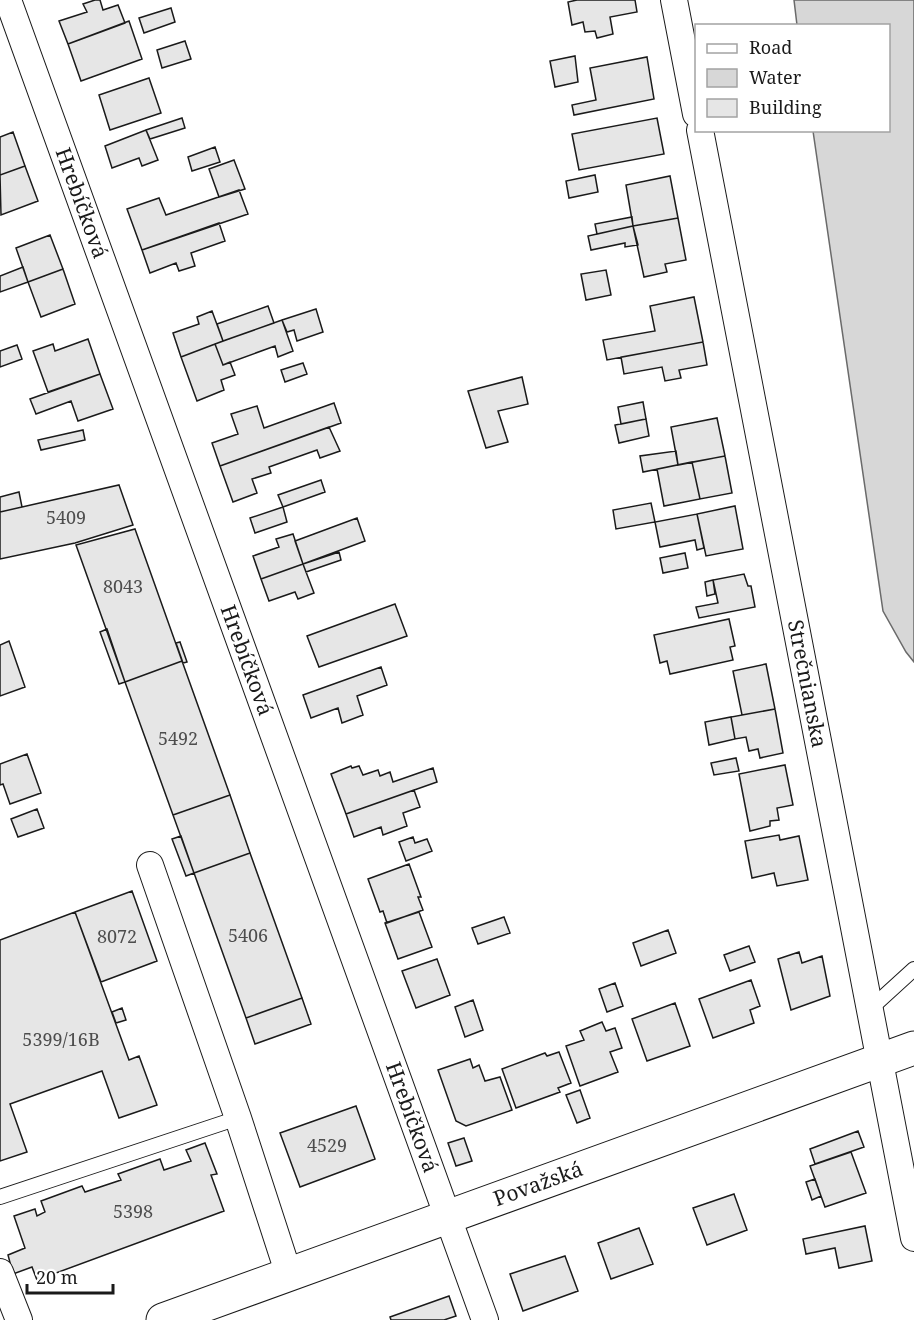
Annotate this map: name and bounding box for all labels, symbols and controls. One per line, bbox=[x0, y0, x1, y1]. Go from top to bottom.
legend bbox=[695, 24, 890, 132]
text: Road bbox=[749, 35, 792, 59]
text: Water bbox=[749, 65, 802, 89]
text: Building bbox=[749, 95, 822, 119]
street label: Hrebíčková bbox=[50, 144, 115, 262]
house number: 5409 bbox=[46, 505, 86, 529]
house number: 8043 bbox=[103, 574, 143, 598]
street label: Hrebíčková bbox=[215, 601, 280, 719]
street label: Strečnianska bbox=[782, 617, 834, 750]
house number: 5492 bbox=[158, 726, 198, 750]
house number: 5406 bbox=[228, 923, 268, 947]
house number: 8072 bbox=[97, 924, 137, 948]
house number: 5399/16B bbox=[22, 1027, 100, 1051]
street label: Hrebíčková bbox=[380, 1058, 446, 1176]
house number: 4529 bbox=[307, 1133, 347, 1157]
street label: Považská bbox=[489, 1154, 586, 1212]
house number: 5398 bbox=[113, 1199, 153, 1223]
scale bar bbox=[27, 1257, 112, 1295]
text: 20 m bbox=[36, 1265, 78, 1289]

